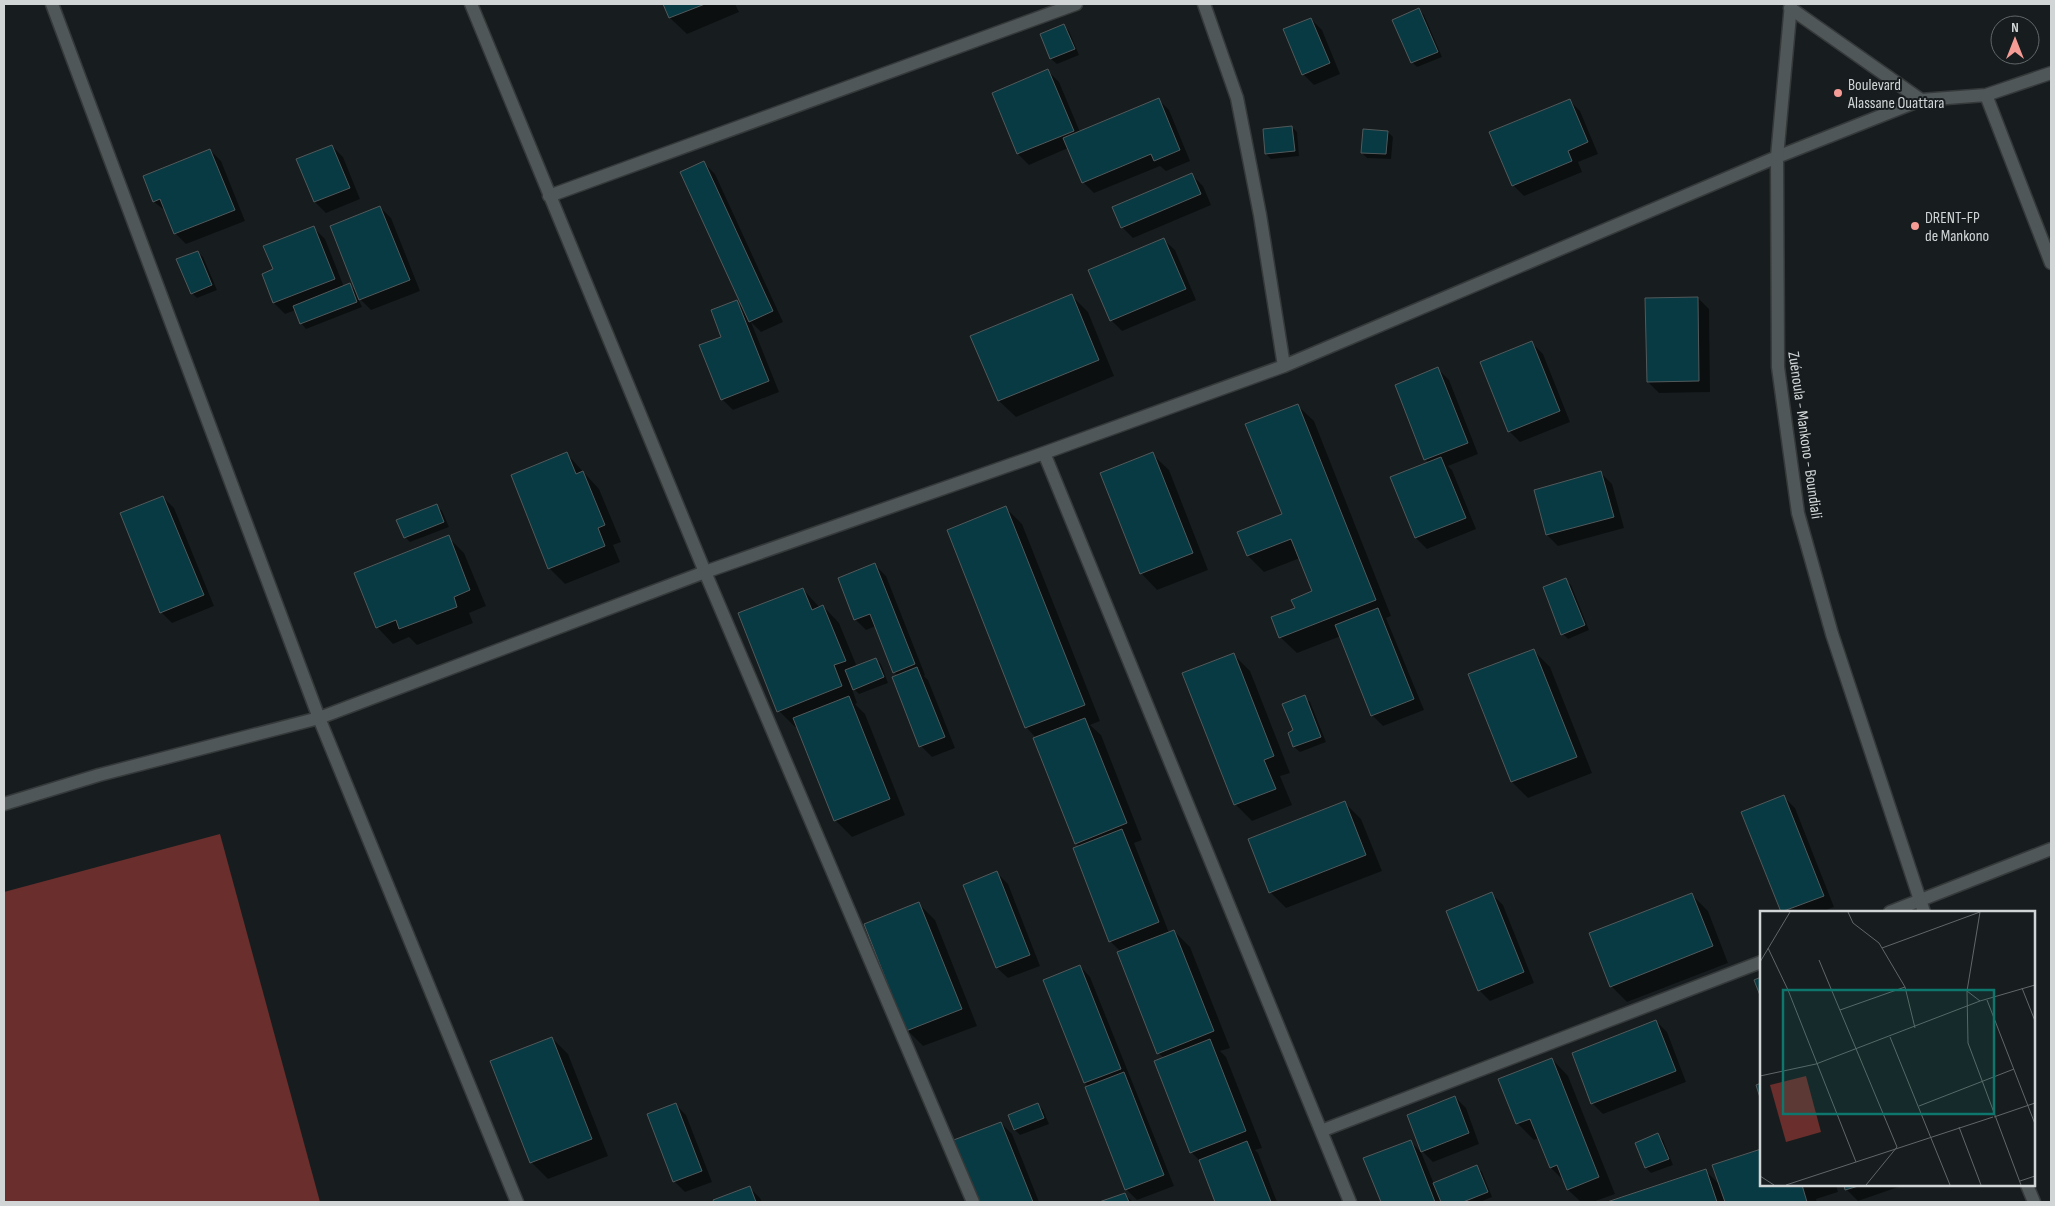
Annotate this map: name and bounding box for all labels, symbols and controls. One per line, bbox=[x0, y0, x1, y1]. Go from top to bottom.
north arrow bbox=[1990, 15, 2040, 65]
text: N bbox=[2011, 19, 2019, 36]
place label: Boulevard Alassane Ouattara bbox=[1847, 76, 1944, 113]
marker: Boulevard Alassane Ouattara bbox=[1832, 87, 1844, 99]
place label: DRENT-FP de Mankono bbox=[1925, 209, 1989, 246]
marker: DRENT-FP de Mankono bbox=[1909, 220, 1921, 232]
street label: Zuénoula - Mankono - Boundiali bbox=[1783, 350, 1826, 520]
inset map bbox=[1760, 911, 2035, 1186]

